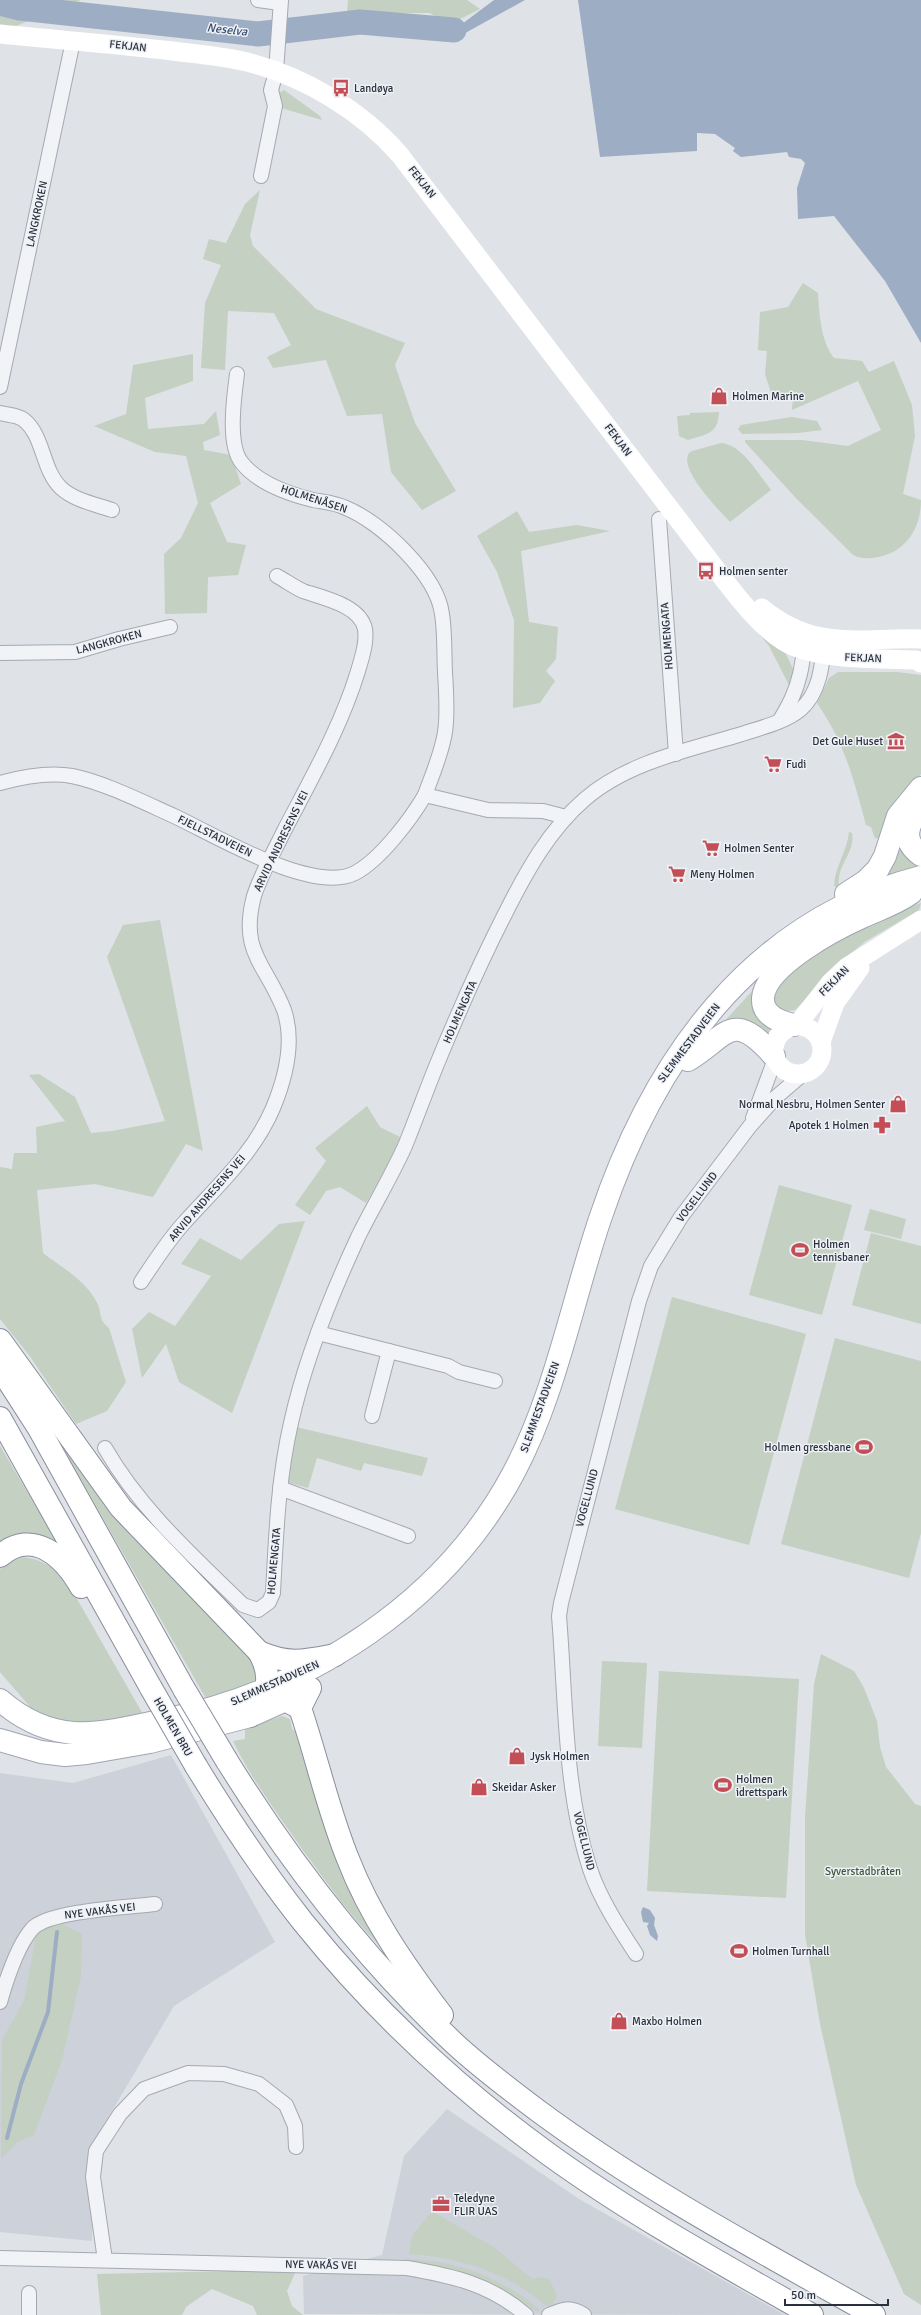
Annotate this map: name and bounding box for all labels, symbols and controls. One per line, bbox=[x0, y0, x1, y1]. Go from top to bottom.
water label: Neselva bbox=[206, 20, 249, 40]
street label: FEKJAN bbox=[109, 38, 147, 54]
bus stop icon: Landøya bbox=[331, 78, 351, 98]
place label: Landøya bbox=[354, 82, 394, 95]
street label: FEKJAN bbox=[405, 163, 439, 201]
street label: LANGKROKEN bbox=[24, 180, 50, 248]
shop icon: Holmen Marine bbox=[709, 386, 729, 406]
place label: Holmen Marine bbox=[732, 390, 804, 403]
street label: FEKJAN bbox=[602, 421, 634, 459]
street label: HOLMENÅSEN bbox=[279, 481, 349, 516]
bus stop icon: Holmen senter bbox=[696, 561, 716, 581]
place label: Holmen senter bbox=[719, 565, 788, 578]
street label: HOLMENGATA bbox=[658, 602, 676, 670]
street label: LANGKROKEN bbox=[75, 627, 143, 657]
street label: FEKJAN bbox=[844, 651, 882, 665]
museum icon: Det Gule Huset bbox=[886, 731, 906, 751]
place label: Det Gule Huset bbox=[812, 735, 883, 748]
supermarket icon: Fudi bbox=[763, 754, 783, 774]
place label: Fudi bbox=[786, 758, 806, 771]
street label: ARVID ANDRESENS VEI bbox=[251, 788, 311, 894]
street label: FJELLSTADVEIEN bbox=[176, 812, 254, 860]
supermarket icon: Holmen Senter bbox=[701, 838, 721, 858]
place label: Holmen Senter bbox=[724, 842, 794, 855]
supermarket icon: Meny Holmen bbox=[667, 864, 687, 884]
place label: Meny Holmen bbox=[690, 868, 754, 881]
street label: FEKJAN bbox=[816, 963, 852, 999]
street label: HOLMENGATA bbox=[440, 978, 480, 1045]
street label: SLEMMESTADVEIEN bbox=[655, 1001, 723, 1085]
shop icon: Normal Nesbru, Holmen Senter bbox=[888, 1094, 908, 1114]
place label: Normal Nesbru, Holmen Senter bbox=[739, 1098, 885, 1111]
pharmacy icon: Apotek 1 Holmen bbox=[872, 1115, 892, 1135]
place label: Apotek 1 Holmen bbox=[789, 1119, 869, 1132]
street label: ARVID ANDRESENS VEI bbox=[166, 1152, 248, 1244]
street label: VOGELLUND bbox=[674, 1169, 720, 1225]
place label: Holmen tennisbaner bbox=[813, 1238, 869, 1264]
sports icon: Holmen tennisbaner bbox=[790, 1240, 810, 1260]
street label: SLEMMESTADVEIEN bbox=[518, 1360, 562, 1454]
sports icon: Holmen gressbane bbox=[854, 1437, 874, 1457]
place label: Holmen gressbane bbox=[764, 1441, 851, 1454]
street label: VOGELLUND bbox=[573, 1467, 601, 1529]
street label: HOLMENGATA bbox=[265, 1527, 283, 1595]
street label: SLEMMESTADVEIEN bbox=[229, 1658, 321, 1708]
street label: HOLMEN BRU bbox=[151, 1695, 195, 1759]
shop icon: Jysk Holmen bbox=[507, 1746, 527, 1766]
place label: Jysk Holmen bbox=[530, 1750, 589, 1763]
place label: Holmen idrettspark bbox=[736, 1773, 788, 1799]
sports icon: Holmen idrettspark bbox=[713, 1775, 733, 1795]
shop icon: Skeidar Asker bbox=[469, 1777, 489, 1797]
place label: Skeidar Asker bbox=[492, 1781, 556, 1794]
street label: VOGELLUND bbox=[570, 1810, 598, 1872]
park label: Syverstadbråten bbox=[825, 1865, 901, 1878]
street label: NYE VAKÅS VEI bbox=[63, 1899, 136, 1922]
sports icon: Holmen Turnhall bbox=[729, 1941, 749, 1961]
place label: Holmen Turnhall bbox=[752, 1945, 830, 1958]
shop icon: Maxbo Holmen bbox=[609, 2011, 629, 2031]
place label: Maxbo Holmen bbox=[632, 2015, 702, 2028]
place label: Teledyne FLIR UAS bbox=[454, 2192, 498, 2218]
office icon: Teledyne FLIR UAS bbox=[431, 2194, 451, 2214]
street label: NYE VAKÅS VEI bbox=[285, 2257, 357, 2272]
scale bar bbox=[785, 2281, 888, 2307]
text: 50 m bbox=[791, 2288, 816, 2303]

